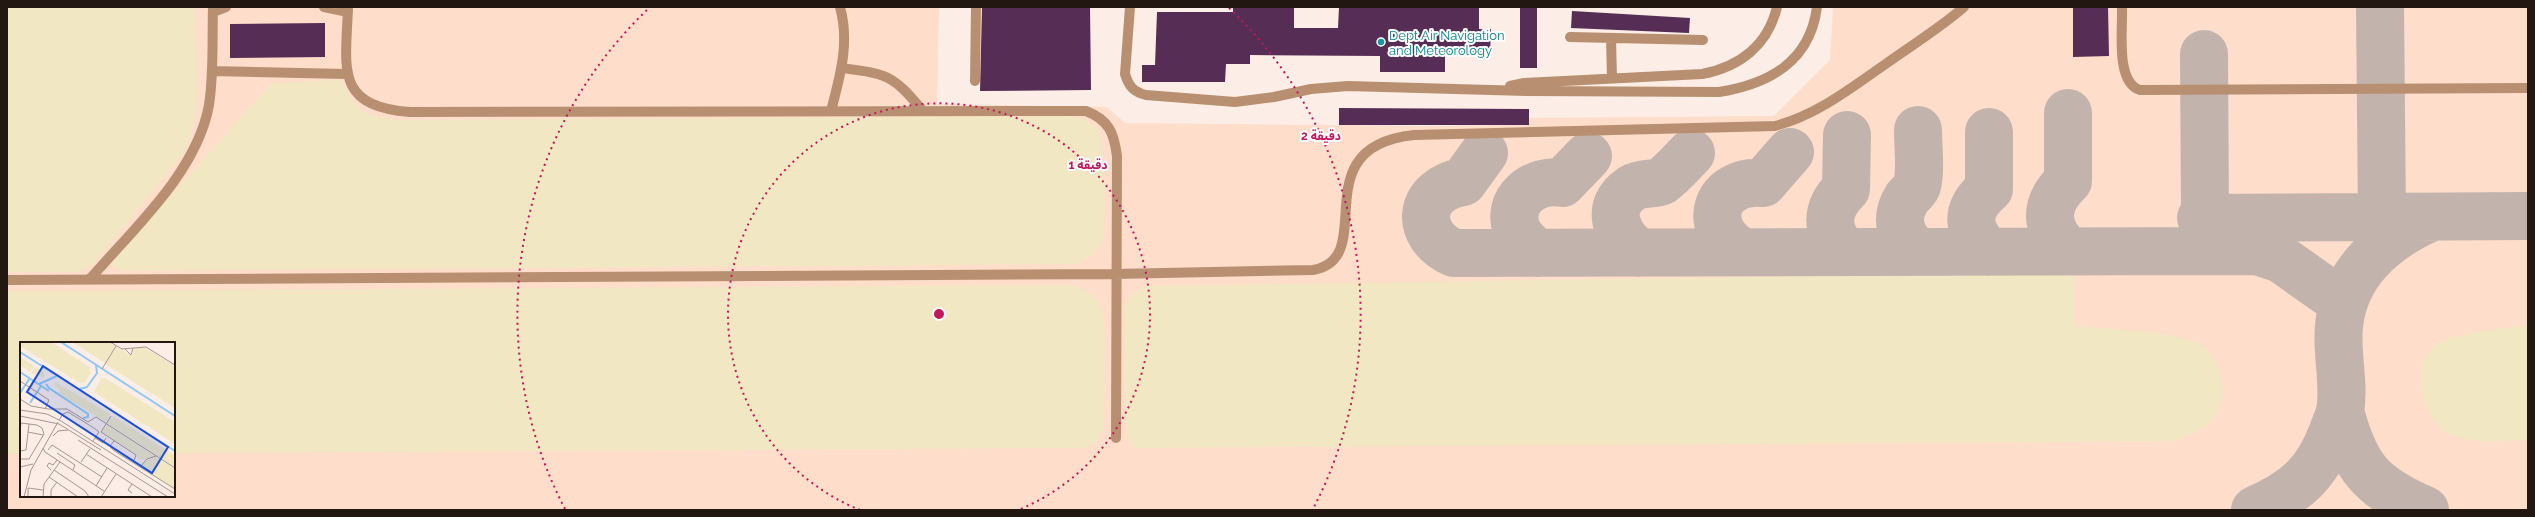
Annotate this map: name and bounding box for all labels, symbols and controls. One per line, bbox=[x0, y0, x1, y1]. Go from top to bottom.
place label: Dept Air Navigation and Meteorology bbox=[1389, 28, 1505, 58]
marker: Dept Air Navigation and Meteorology bbox=[1376, 37, 1386, 47]
text: 2 دقيقة bbox=[1301, 129, 1341, 143]
text: 1 دقيقة bbox=[1068, 158, 1108, 172]
centre of rings bbox=[932, 307, 946, 321]
inset map bbox=[20, 342, 175, 497]

